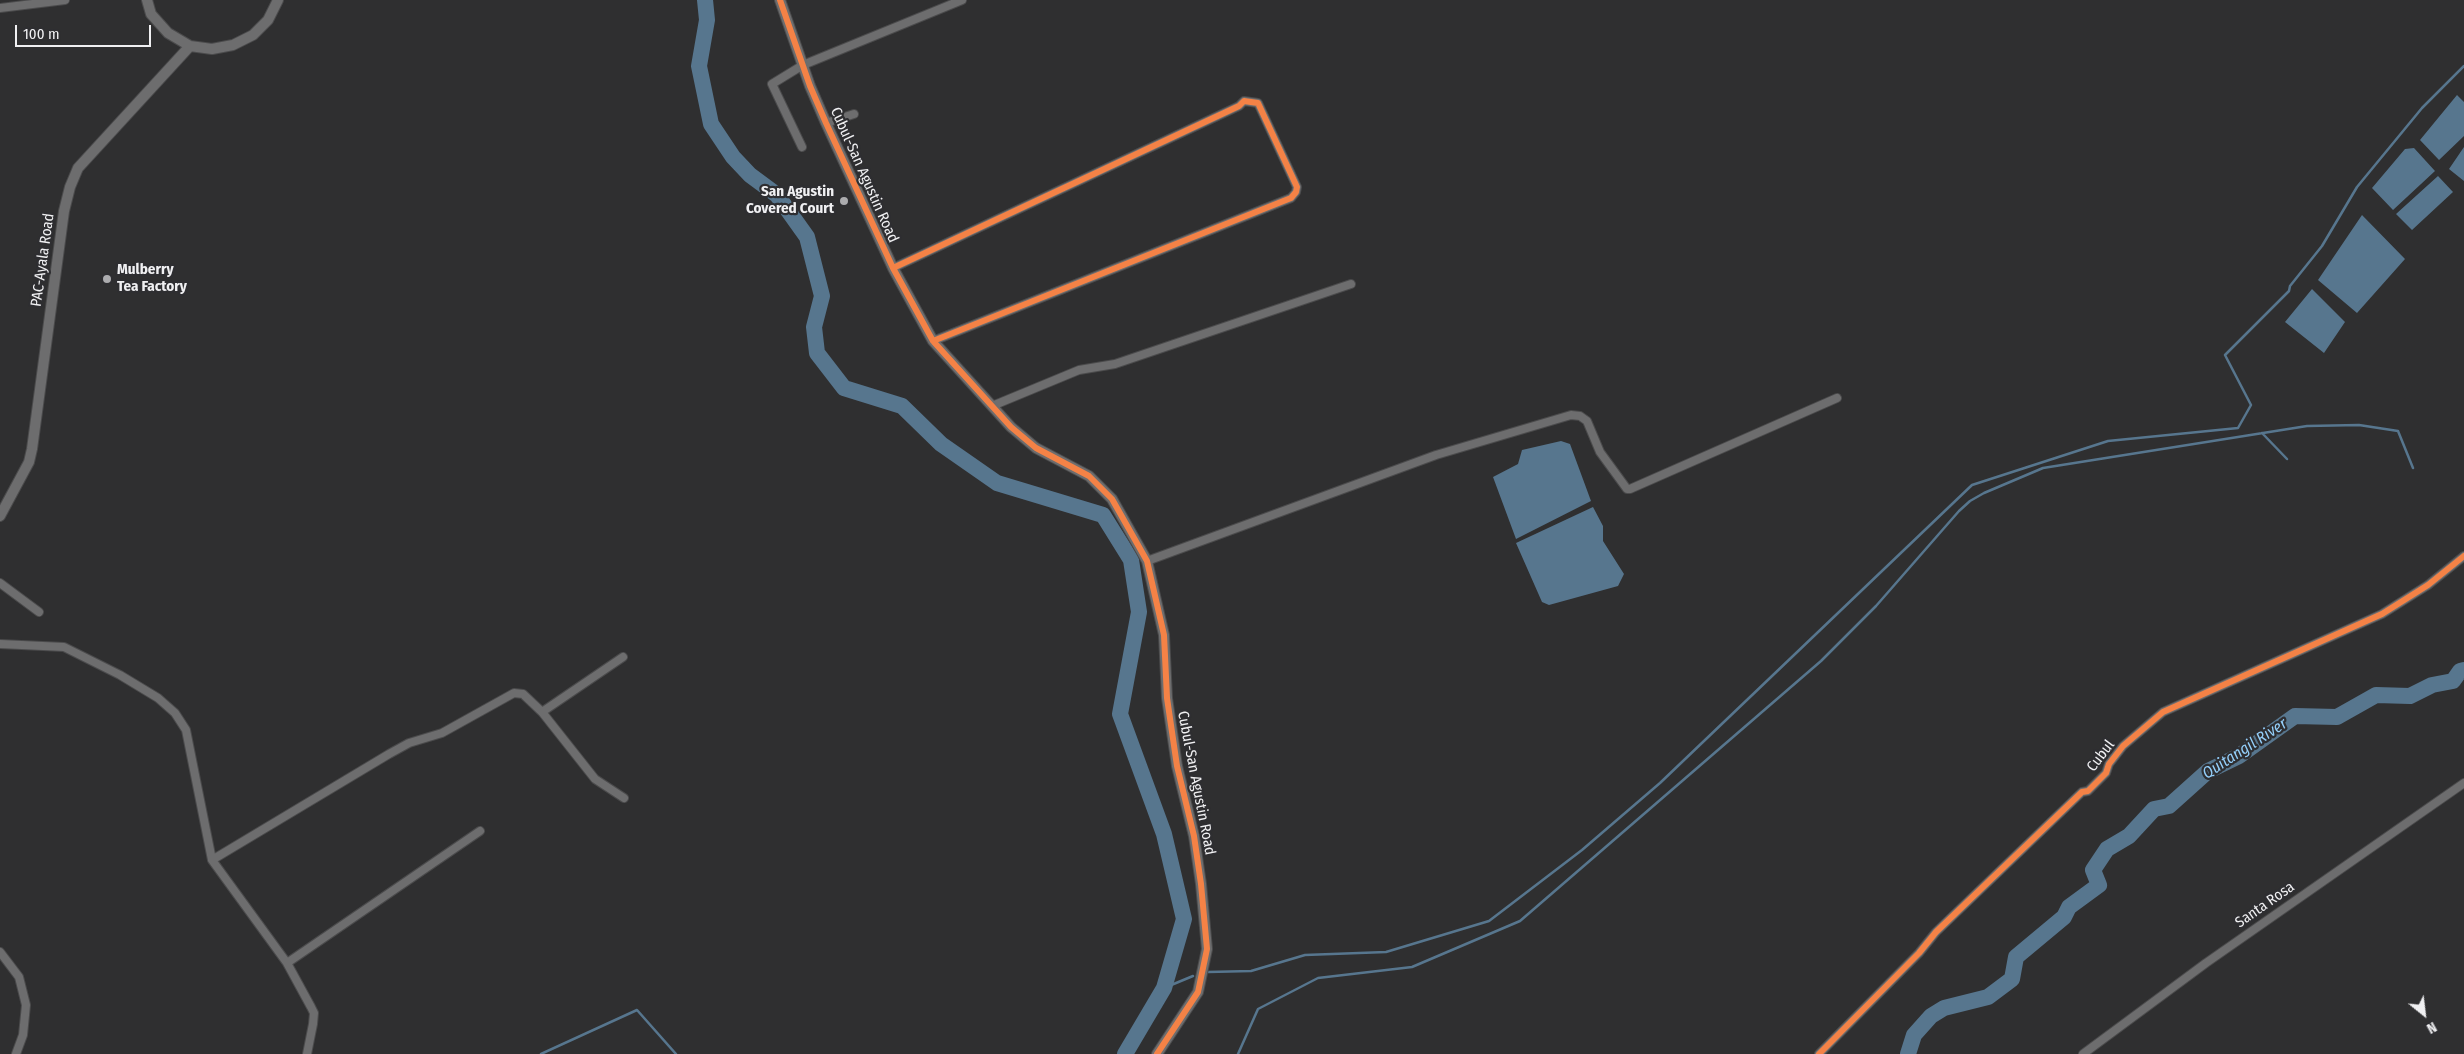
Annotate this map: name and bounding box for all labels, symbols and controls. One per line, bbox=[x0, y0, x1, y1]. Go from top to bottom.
scale bar bbox=[18, 15, 154, 47]
text: 100 m bbox=[23, 25, 60, 43]
street label: Cubul-San Agustin Road bbox=[826, 105, 902, 245]
place label: San Agustin Covered Court bbox=[746, 183, 834, 218]
marker: San Agustin Covered Court bbox=[838, 195, 850, 207]
street label: PAC-Ayala Road bbox=[28, 212, 58, 308]
place label: Mulberry Tea Factory bbox=[117, 261, 187, 296]
marker: Mulberry Tea Factory bbox=[101, 273, 113, 285]
street label: Cubul-San Agustin Road bbox=[1173, 710, 1219, 856]
water label: Quitangil River bbox=[2199, 715, 2291, 783]
street label: Cubul bbox=[2083, 737, 2119, 775]
street label: Santa Rosa bbox=[2232, 878, 2298, 932]
north arrow bbox=[2399, 989, 2449, 1039]
text: N bbox=[2424, 1018, 2439, 1037]

